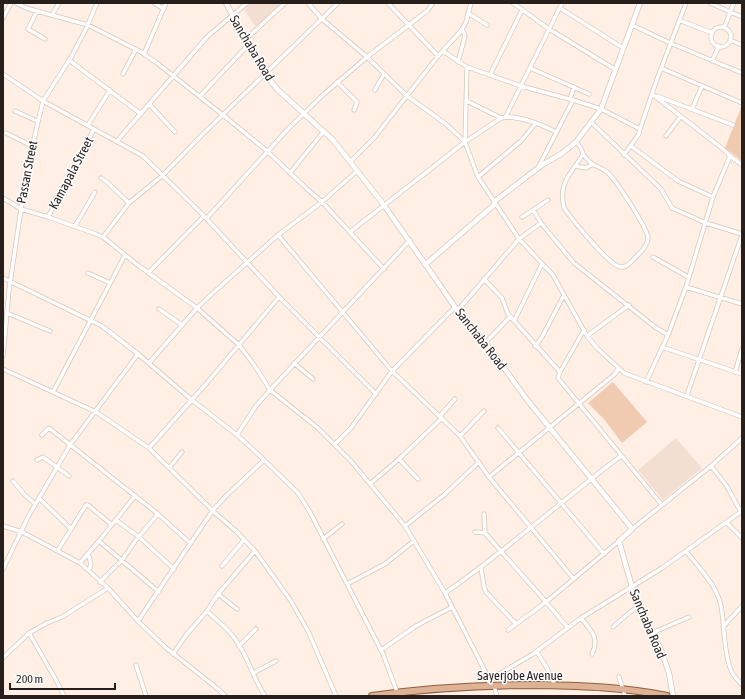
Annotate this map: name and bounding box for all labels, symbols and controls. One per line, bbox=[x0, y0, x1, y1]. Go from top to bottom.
street label: Sanchaba Road bbox=[227, 13, 277, 83]
street label: Kamapala Street bbox=[46, 134, 96, 212]
street label: Passan Street bbox=[14, 139, 41, 205]
street label: Sanchaba Road bbox=[452, 305, 510, 373]
street label: Sanchaba Road bbox=[627, 587, 669, 661]
scale bar bbox=[10, 665, 115, 691]
street label: Sayerjobe Avenue bbox=[477, 668, 563, 683]
text: 200 m bbox=[16, 672, 43, 686]

